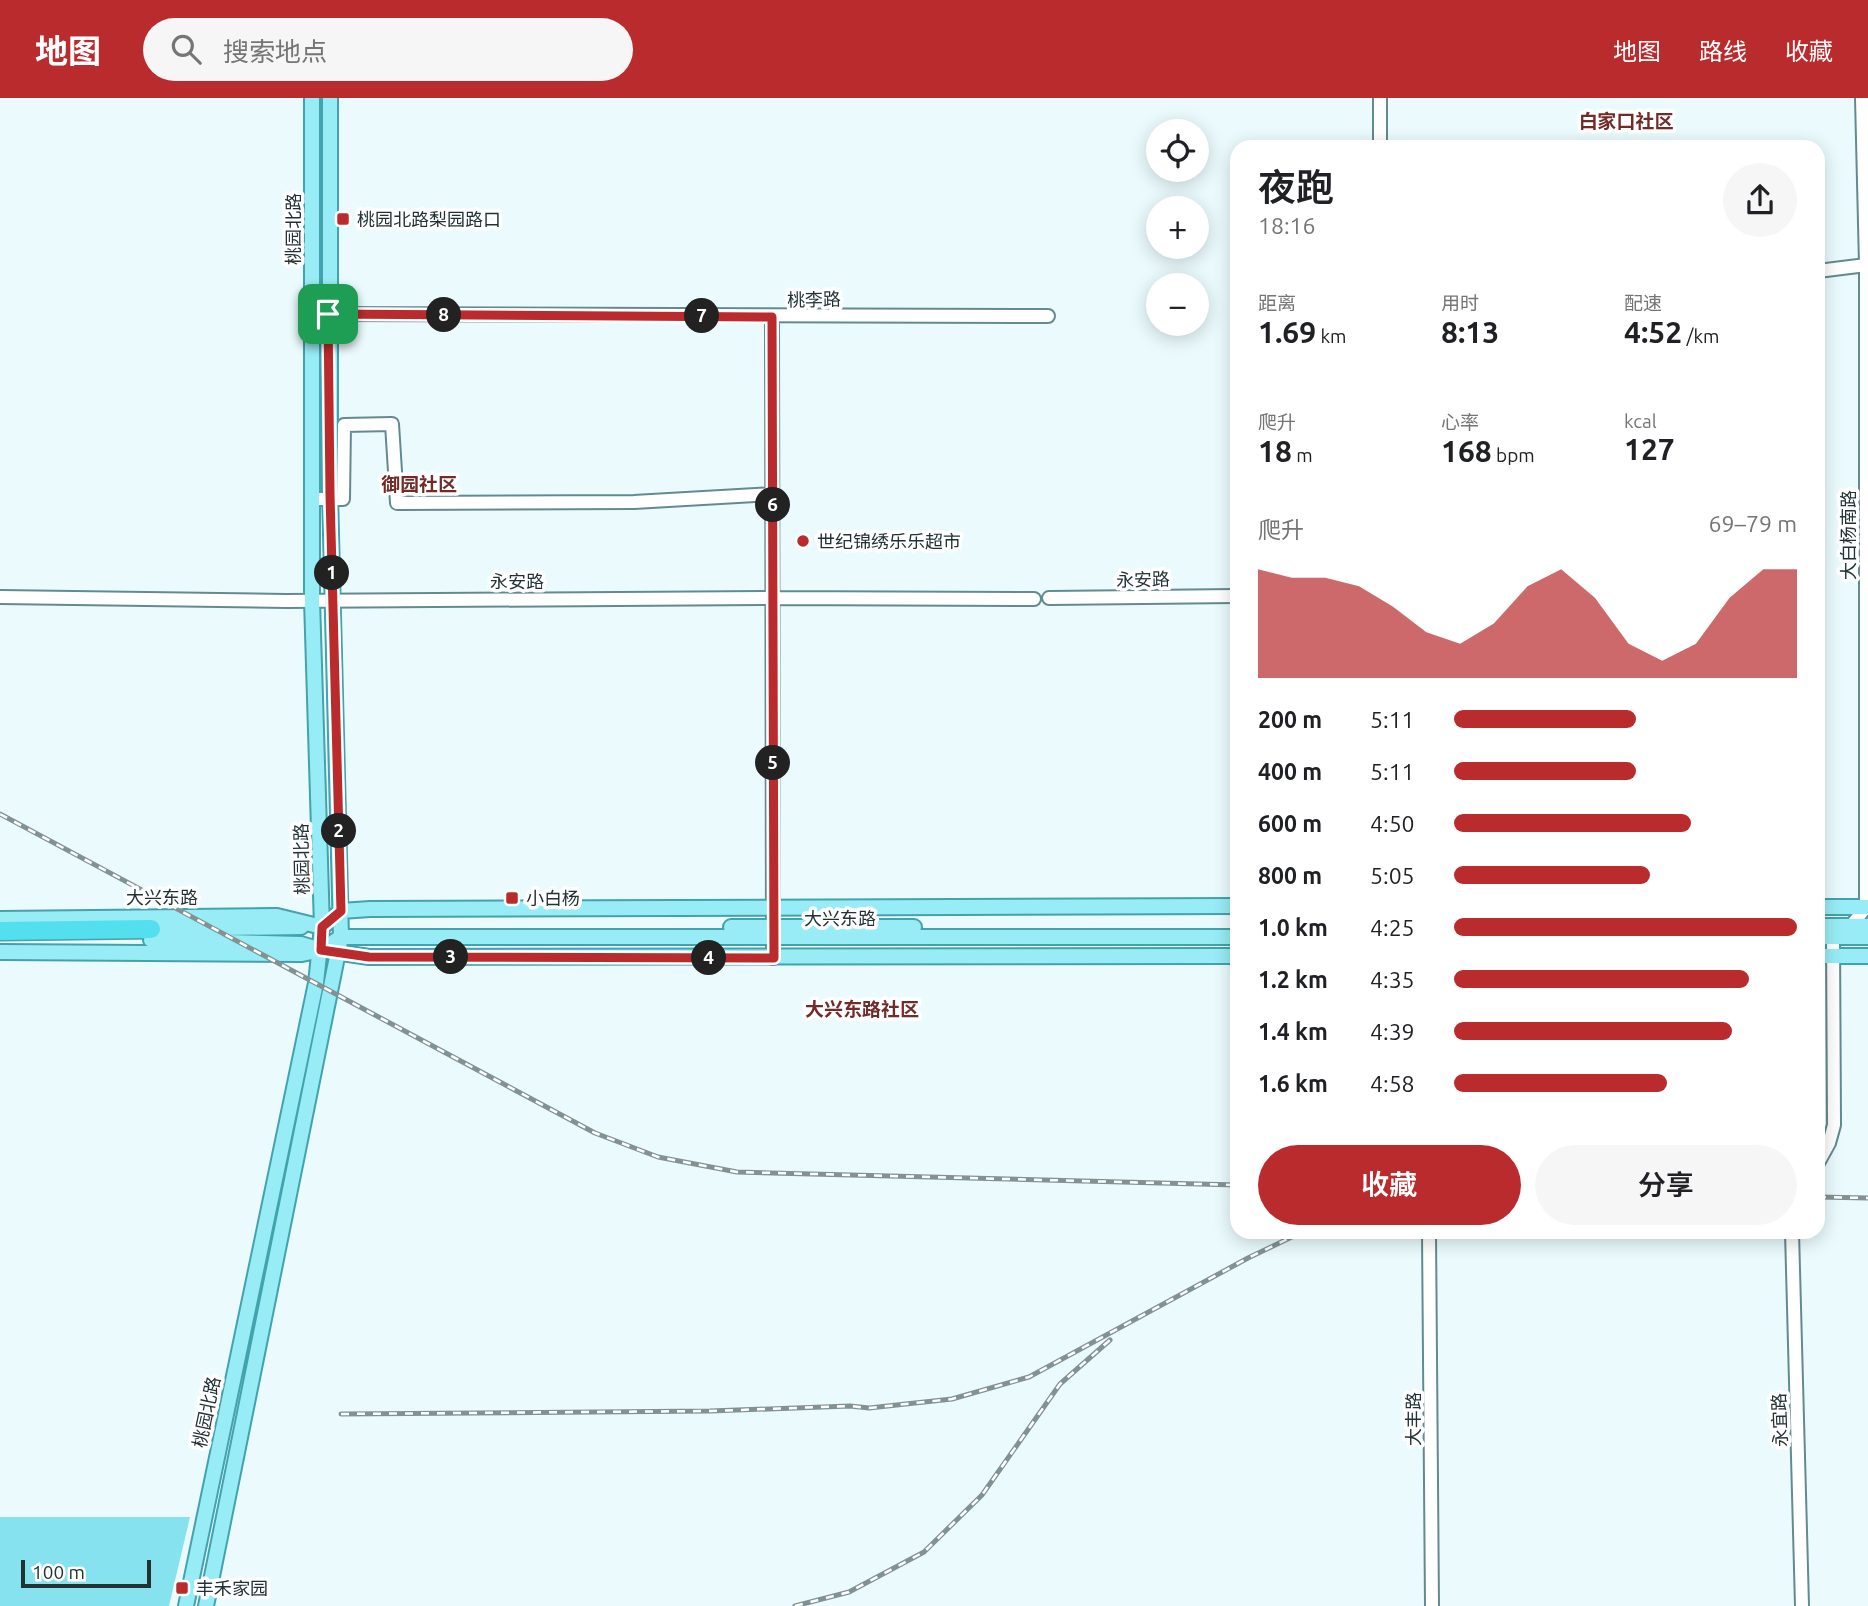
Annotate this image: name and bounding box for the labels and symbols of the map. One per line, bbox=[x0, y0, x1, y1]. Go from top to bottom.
district label: 白家口社区 bbox=[1578, 110, 1674, 132]
street label: 桃园北路 bbox=[283, 193, 303, 265]
place label: 桃园北路梨园路口 bbox=[357, 209, 501, 229]
marker: 桃园北路梨园路口 bbox=[335, 211, 351, 227]
pin bbox=[298, 284, 358, 344]
street label: 桃李路 bbox=[787, 289, 841, 309]
pin: 8 bbox=[426, 298, 462, 332]
pin: 7 bbox=[684, 298, 720, 333]
district label: 御园社区 bbox=[381, 473, 457, 495]
pin: 6 bbox=[756, 488, 790, 522]
street label: 大白杨南路 bbox=[1838, 490, 1858, 580]
place label: 世纪锦绣乐乐超市 bbox=[817, 531, 961, 551]
marker: 世纪锦绣乐乐超市 bbox=[795, 533, 811, 549]
pin: 1 bbox=[314, 556, 350, 590]
street label: 永安路 bbox=[1116, 569, 1170, 589]
street label: 永安路 bbox=[490, 571, 544, 591]
pin: 5 bbox=[756, 746, 790, 780]
pin: 2 bbox=[322, 814, 356, 848]
street label: 桃园北路 bbox=[290, 823, 312, 895]
street label: 大兴东路 bbox=[126, 887, 198, 907]
place label: 小白杨 bbox=[526, 888, 580, 908]
marker: 小白杨 bbox=[504, 890, 520, 906]
street label: 大兴东路 bbox=[804, 908, 876, 928]
pin: 3 bbox=[434, 940, 468, 974]
pin: 4 bbox=[692, 940, 726, 976]
district label: 大兴东路社区 bbox=[805, 998, 919, 1020]
street label: 桃园北路 bbox=[189, 1375, 223, 1449]
street label: 大丰路 bbox=[1403, 1392, 1423, 1446]
street label: 永宜路 bbox=[1768, 1393, 1790, 1447]
scale bar bbox=[21, 1557, 150, 1589]
place label: 丰禾家园 bbox=[196, 1578, 268, 1598]
marker: 丰禾家园 bbox=[174, 1580, 190, 1596]

